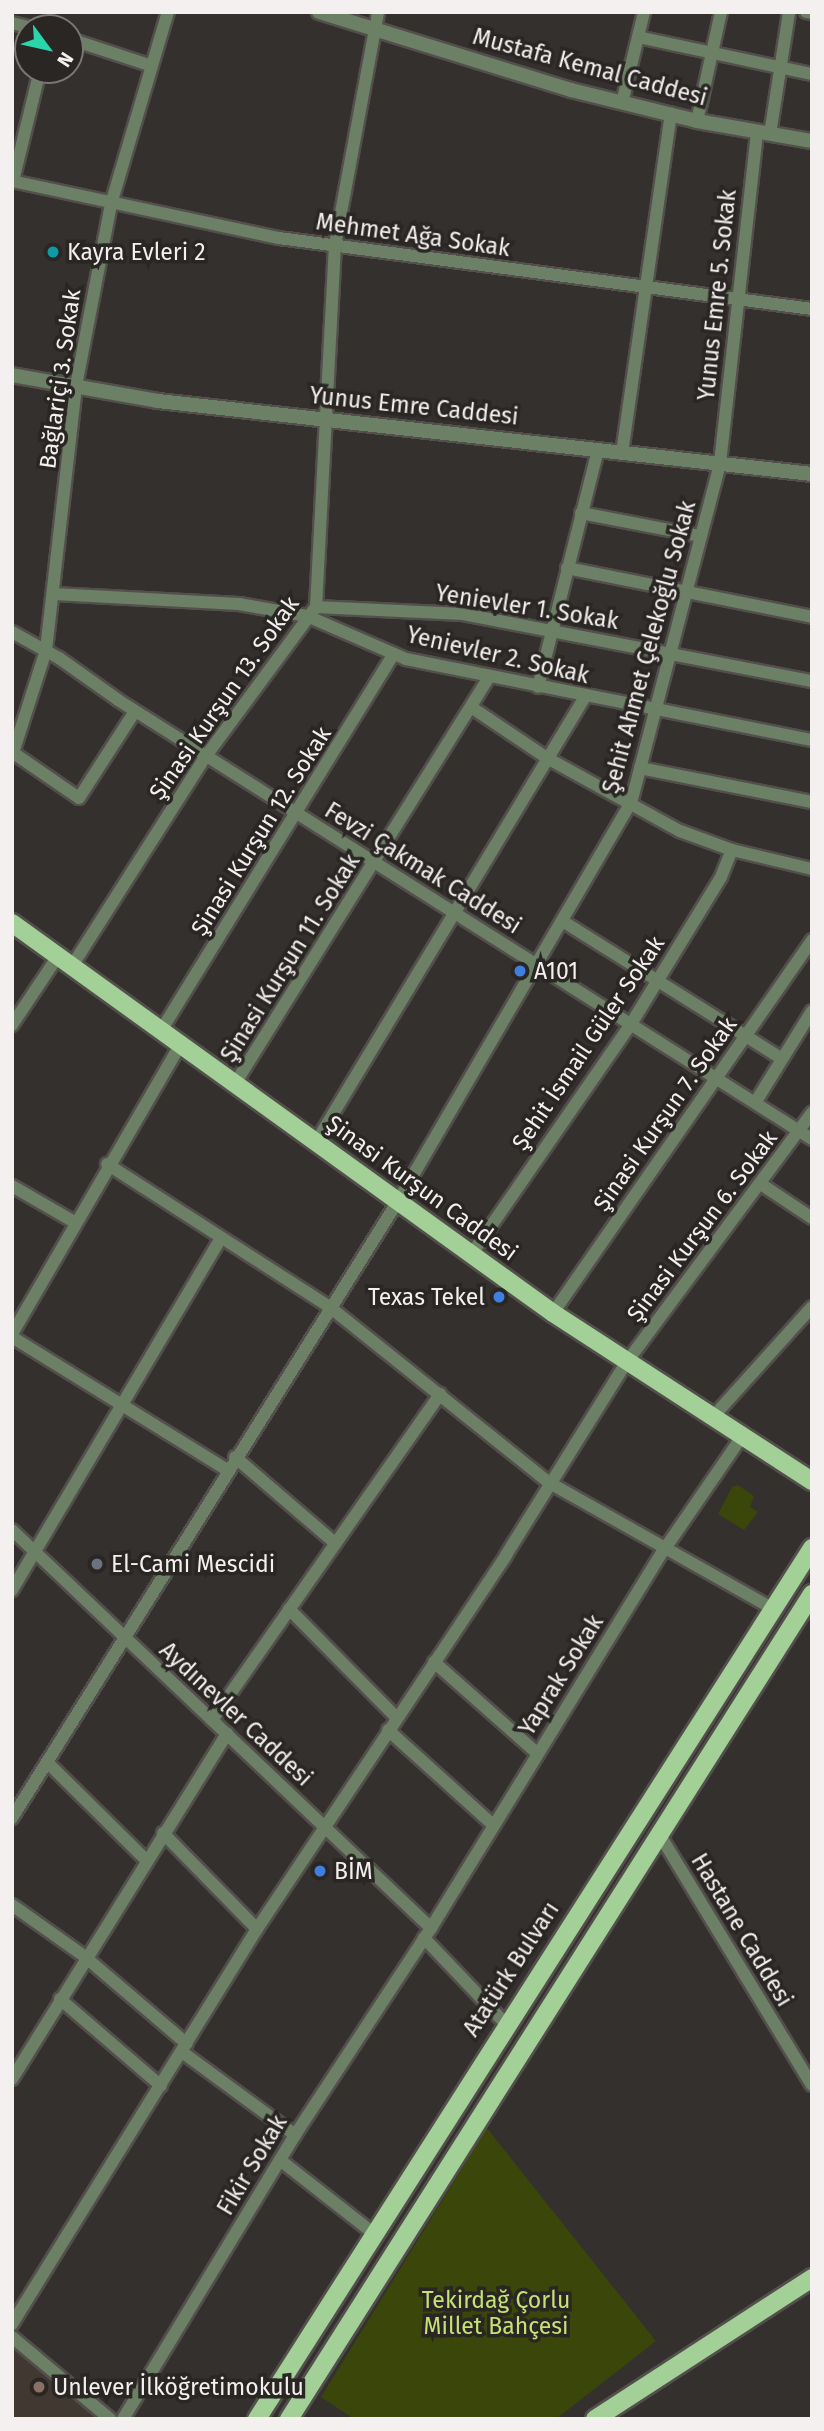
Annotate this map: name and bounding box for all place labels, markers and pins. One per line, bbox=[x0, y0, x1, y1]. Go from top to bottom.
place label: Kayra Evleri 2 bbox=[67, 238, 206, 266]
marker: Kayra Evleri 2 bbox=[45, 244, 61, 260]
place label: A101 bbox=[534, 957, 578, 985]
marker: A101 bbox=[512, 963, 528, 979]
place label: Texas Tekel bbox=[368, 1283, 485, 1311]
marker: Texas Tekel bbox=[491, 1289, 507, 1305]
place label: El-Cami Mescidi bbox=[111, 1550, 275, 1578]
marker: El-Cami Mescidi bbox=[89, 1556, 105, 1572]
place label: BİM bbox=[334, 1857, 373, 1885]
marker: BİM bbox=[312, 1863, 328, 1879]
place label: Unlever İlköğretimokulu bbox=[53, 2373, 304, 2401]
marker: Unlever İlköğretimokulu bbox=[31, 2379, 47, 2395]

